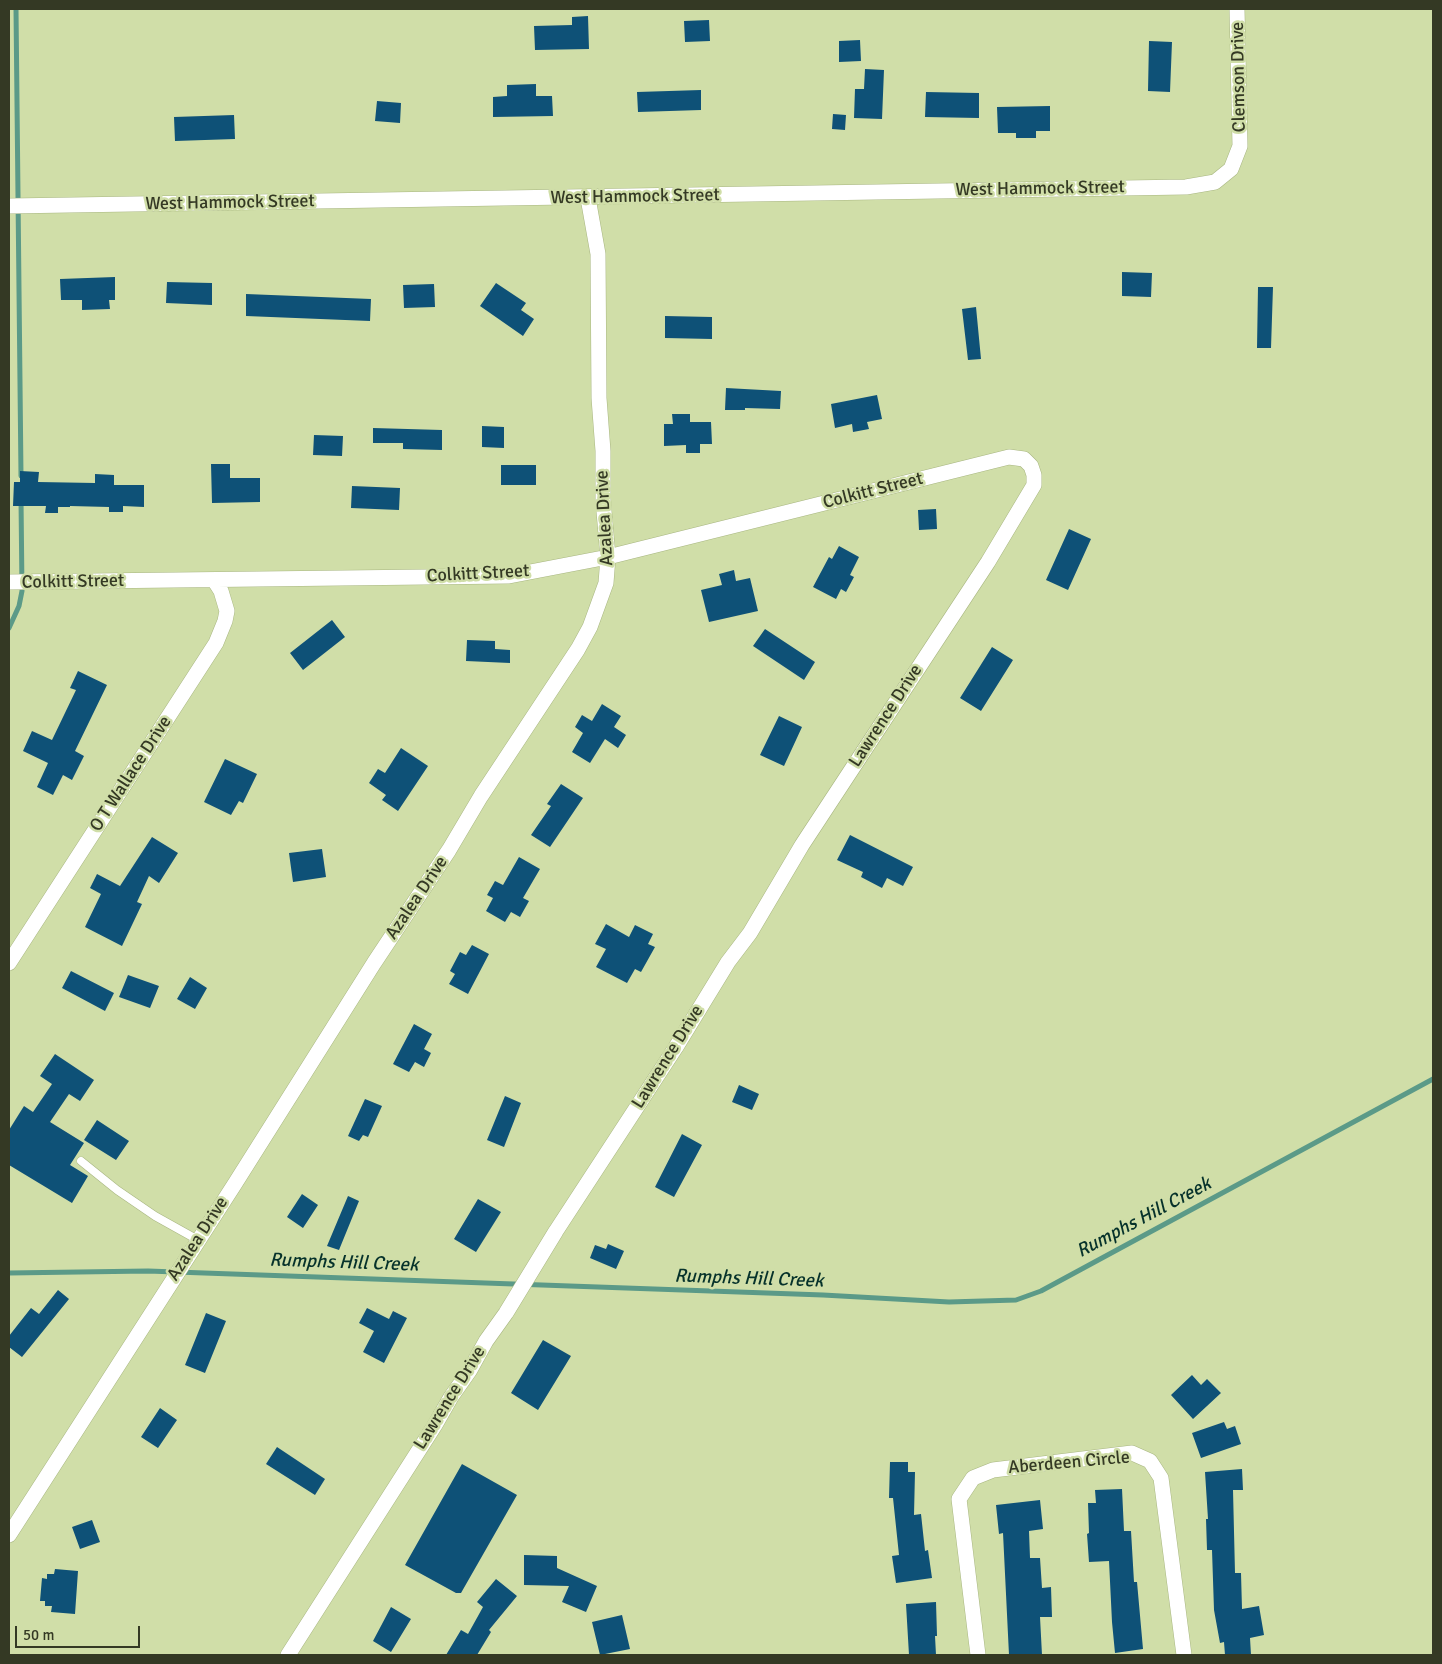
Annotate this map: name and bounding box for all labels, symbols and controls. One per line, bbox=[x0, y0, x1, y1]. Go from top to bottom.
street label: Clemson Drive bbox=[1227, 22, 1251, 132]
street label: West Hammock Street bbox=[955, 177, 1125, 201]
street label: West Hammock Street bbox=[550, 185, 720, 209]
street label: West Hammock Street bbox=[145, 191, 315, 215]
street label: Colkitt Street bbox=[821, 468, 925, 514]
street label: Azalea Drive bbox=[592, 470, 618, 566]
street label: Colkitt Street bbox=[426, 561, 530, 587]
street label: Colkitt Street bbox=[22, 570, 124, 594]
street label: Lawrence Drive bbox=[845, 661, 927, 771]
street label: O T Wallace Drive bbox=[86, 712, 176, 836]
street label: Azalea Drive bbox=[381, 852, 453, 944]
street label: Lawrence Drive bbox=[628, 1001, 708, 1113]
water label: Rumphs Hill Creek bbox=[1073, 1173, 1215, 1263]
street label: Azalea Drive bbox=[163, 1193, 233, 1285]
water label: Rumphs Hill Creek bbox=[269, 1249, 419, 1277]
water label: Rumphs Hill Creek bbox=[674, 1265, 824, 1293]
street label: Lawrence Drive bbox=[410, 1342, 490, 1454]
street label: Aberdeen Circle bbox=[1007, 1447, 1131, 1479]
scale bar bbox=[18, 1616, 142, 1648]
text: 50 m bbox=[23, 1626, 54, 1644]

